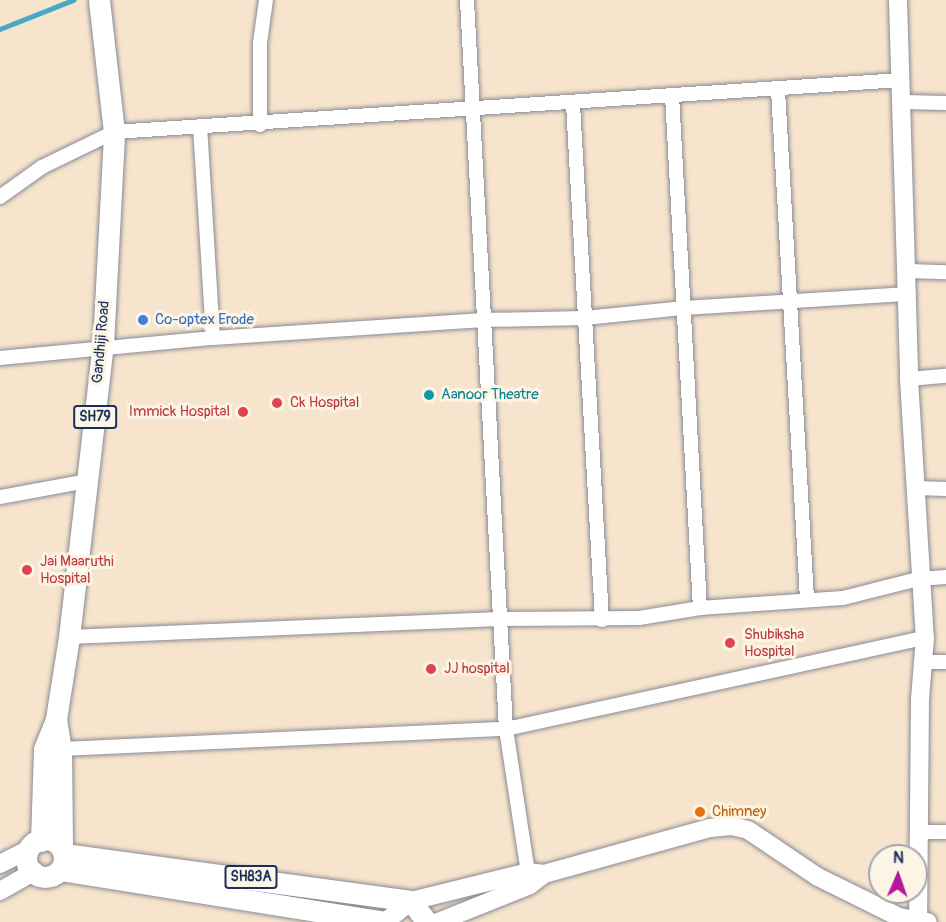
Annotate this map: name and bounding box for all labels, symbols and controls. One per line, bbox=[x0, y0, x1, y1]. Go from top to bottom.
street label: Gandhiji Road bbox=[88, 300, 114, 384]
place label: Co-optex Erode bbox=[155, 311, 254, 329]
marker: Co-optex Erode bbox=[136, 313, 150, 327]
place label: Aanoor Theatre bbox=[441, 386, 539, 404]
marker: Aanoor Theatre bbox=[422, 388, 436, 402]
marker: Ck Hospital bbox=[268, 394, 286, 412]
place label: Ck Hospital bbox=[290, 394, 359, 412]
place label: Immick Hospital bbox=[129, 403, 230, 421]
marker: Immick Hospital bbox=[234, 403, 252, 421]
road number: SH79 bbox=[72, 406, 118, 428]
place label: Jai Maaruthi Hospital bbox=[40, 552, 114, 587]
marker: Jai Maaruthi Hospital bbox=[18, 561, 36, 579]
place label: Shubiksha Hospital bbox=[744, 625, 804, 660]
marker: Shubiksha Hospital bbox=[721, 634, 739, 652]
marker: JJ hospital bbox=[422, 660, 440, 678]
place label: JJ hospital bbox=[444, 660, 510, 678]
place label: Chimney bbox=[712, 803, 766, 821]
marker: Chimney bbox=[693, 805, 707, 819]
north arrow bbox=[868, 844, 928, 904]
text: N bbox=[893, 848, 904, 868]
road number: SH83A bbox=[224, 866, 278, 888]

